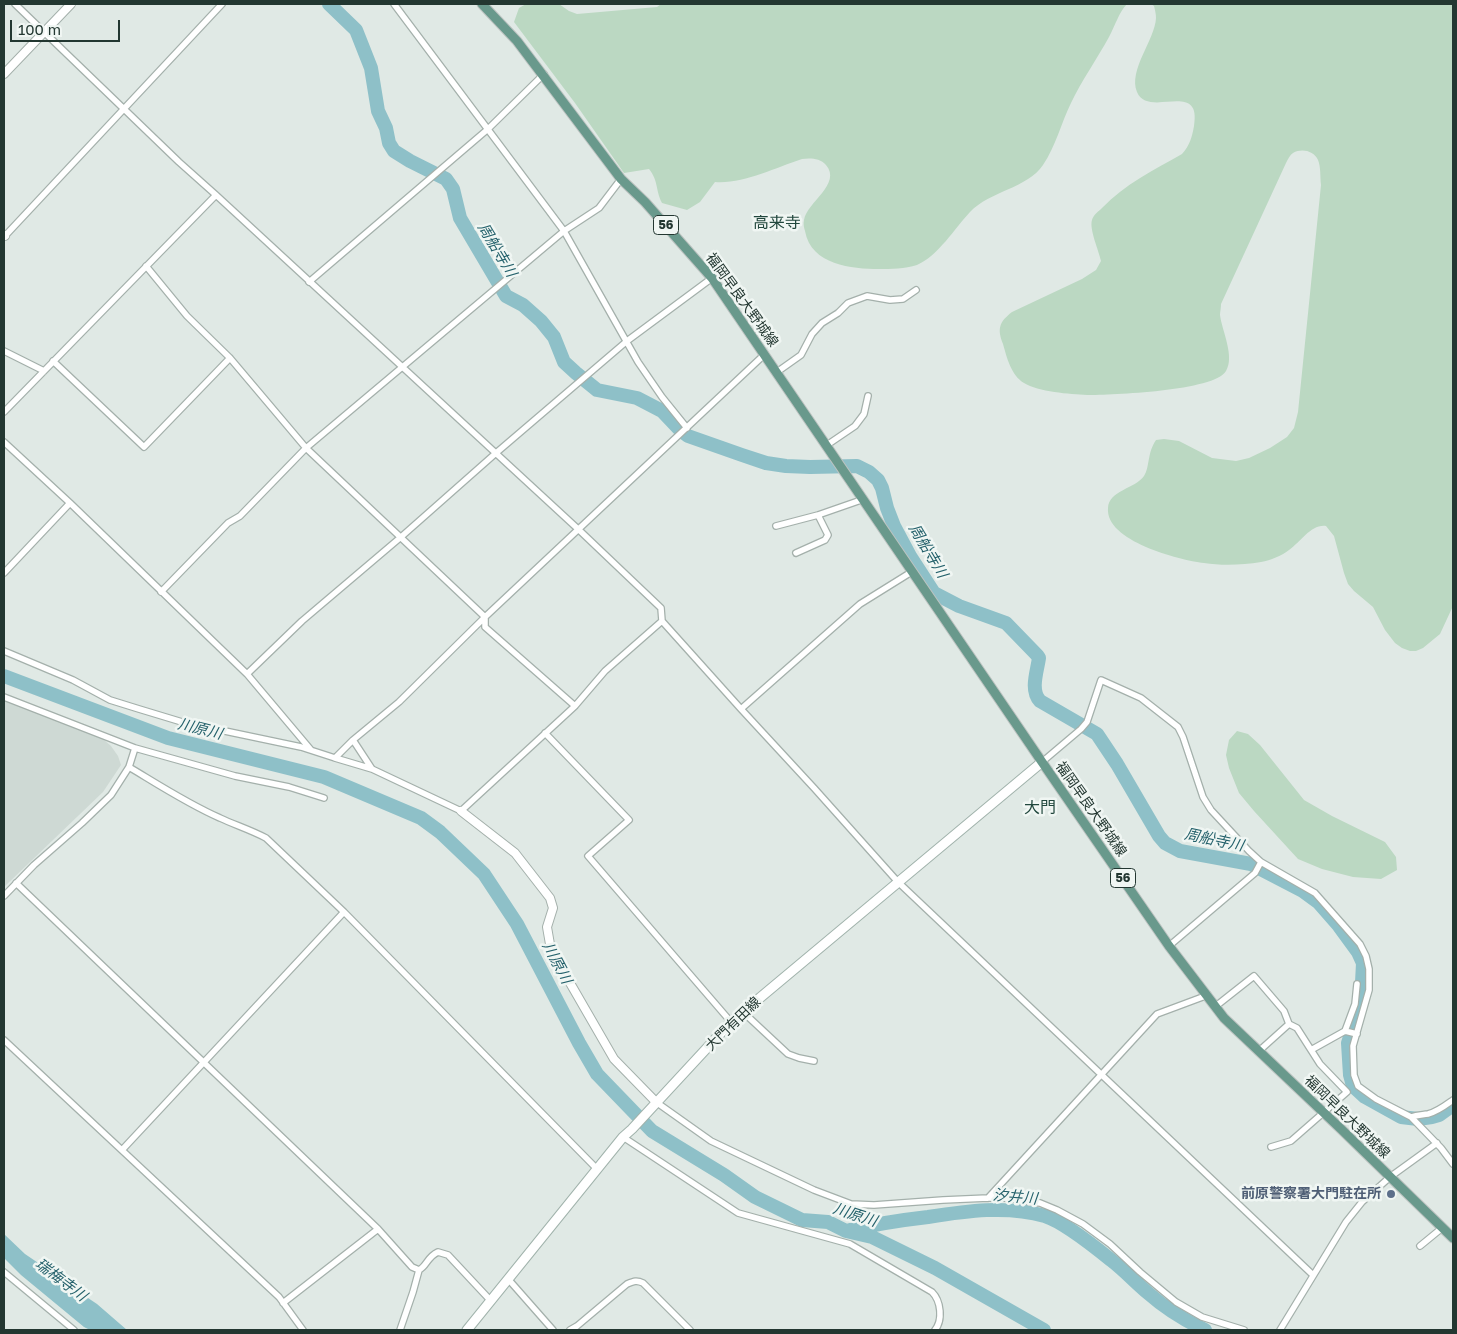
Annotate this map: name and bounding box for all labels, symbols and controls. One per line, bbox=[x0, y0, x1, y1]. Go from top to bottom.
scale bar bbox=[12, 10, 122, 42]
text: 100 m bbox=[18, 20, 61, 38]
district label: 高来寺 bbox=[753, 213, 801, 233]
road number: 56 bbox=[654, 216, 678, 234]
water label: 周船寺川 bbox=[474, 220, 520, 280]
street label: 福岡早良大野城線 bbox=[702, 250, 782, 350]
water label: 周船寺川 bbox=[905, 521, 951, 581]
water label: 川原川 bbox=[176, 715, 224, 743]
street label: 福岡早良大野城線 bbox=[1052, 758, 1130, 860]
district label: 大門 bbox=[1024, 798, 1056, 818]
water label: 周船寺川 bbox=[1183, 825, 1245, 855]
road number: 56 bbox=[1110, 868, 1136, 888]
water label: 川原川 bbox=[538, 939, 576, 987]
street label: 大門有田線 bbox=[702, 994, 764, 1054]
street label: 福岡早良大野城線 bbox=[1301, 1072, 1393, 1162]
water label: 汐井川 bbox=[992, 1186, 1038, 1208]
place label: 前原警察署大門駐在所 bbox=[1241, 1186, 1381, 1202]
marker: 前原警察署大門駐在所 bbox=[1385, 1188, 1397, 1200]
water label: 川原川 bbox=[831, 1199, 879, 1231]
water label: 瑞梅寺川 bbox=[32, 1255, 90, 1305]

